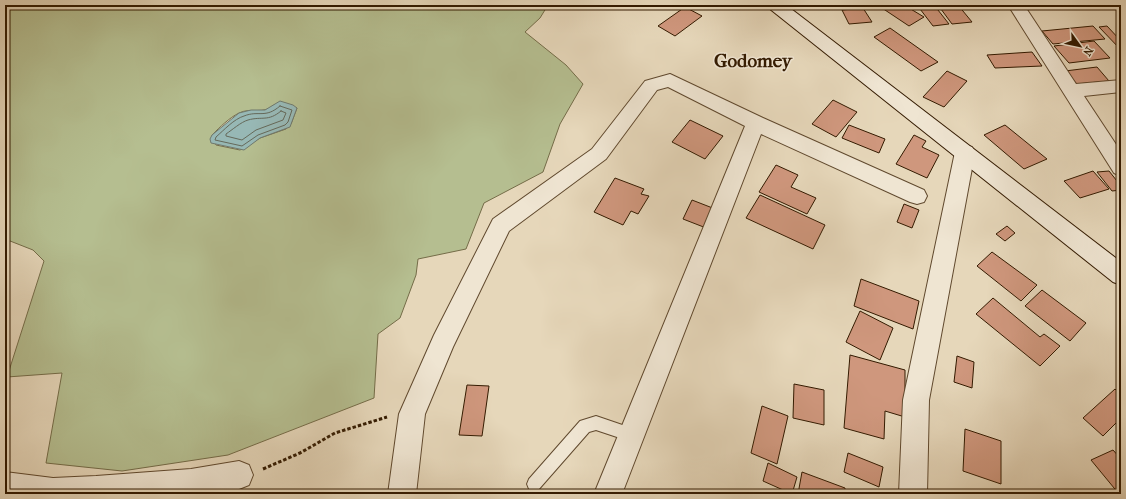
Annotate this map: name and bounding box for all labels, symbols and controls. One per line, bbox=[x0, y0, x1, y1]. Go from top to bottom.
north arrow bbox=[1060, 26, 1100, 66]
text: N bbox=[1080, 44, 1096, 59]
district label: Godomey bbox=[714, 50, 793, 72]

